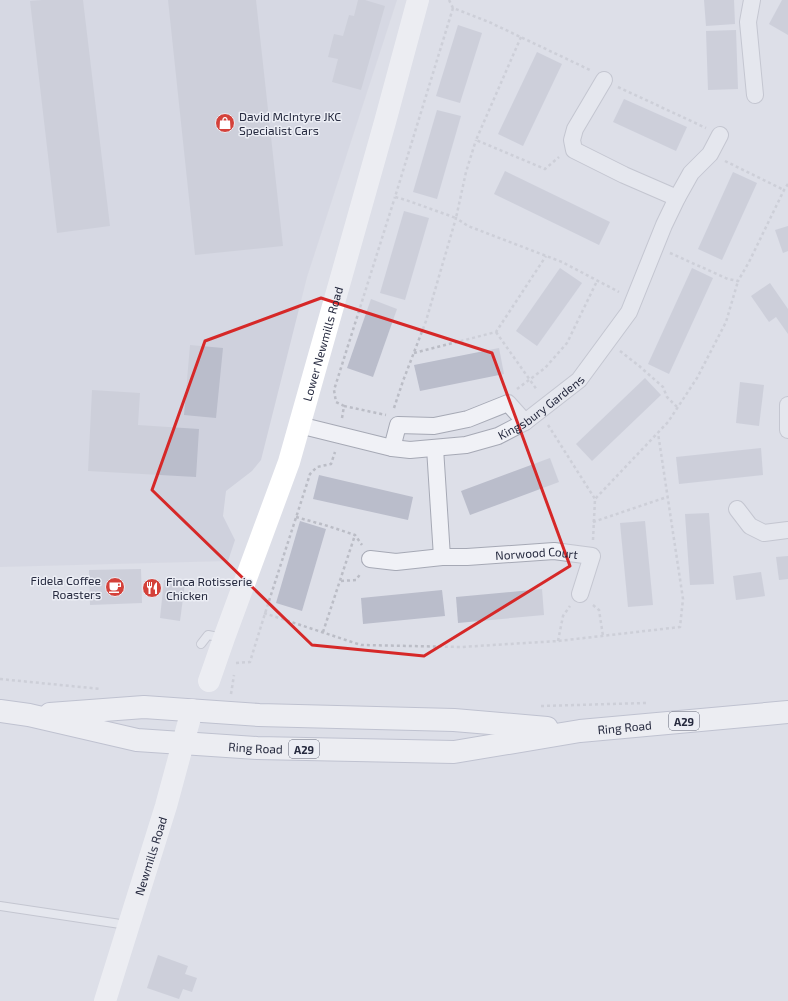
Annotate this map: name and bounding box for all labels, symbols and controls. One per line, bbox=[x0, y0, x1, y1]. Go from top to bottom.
place label: David McIntyre JKC Specialist Cars bbox=[239, 109, 341, 137]
shop icon: David McIntyre JKC Specialist Cars bbox=[214, 112, 236, 134]
street label: Lower Newmills Road bbox=[300, 285, 345, 403]
street label: Kingsbury Gardens bbox=[495, 373, 587, 442]
street label: Norwood Court bbox=[495, 544, 579, 562]
place label: Fidela Coffee Roasters bbox=[30, 573, 101, 601]
place label: Finca Rotisserie Chicken bbox=[166, 574, 252, 602]
cafe icon: Fidela Coffee Roasters bbox=[104, 576, 126, 598]
restaurant icon: Finca Rotisserie Chicken bbox=[141, 577, 163, 599]
road number: A29 bbox=[669, 712, 699, 730]
street label: Ring Road bbox=[597, 717, 652, 736]
street label: Ring Road bbox=[228, 739, 283, 756]
road number: A29 bbox=[289, 740, 319, 758]
street label: Newmills Road bbox=[131, 815, 169, 897]

